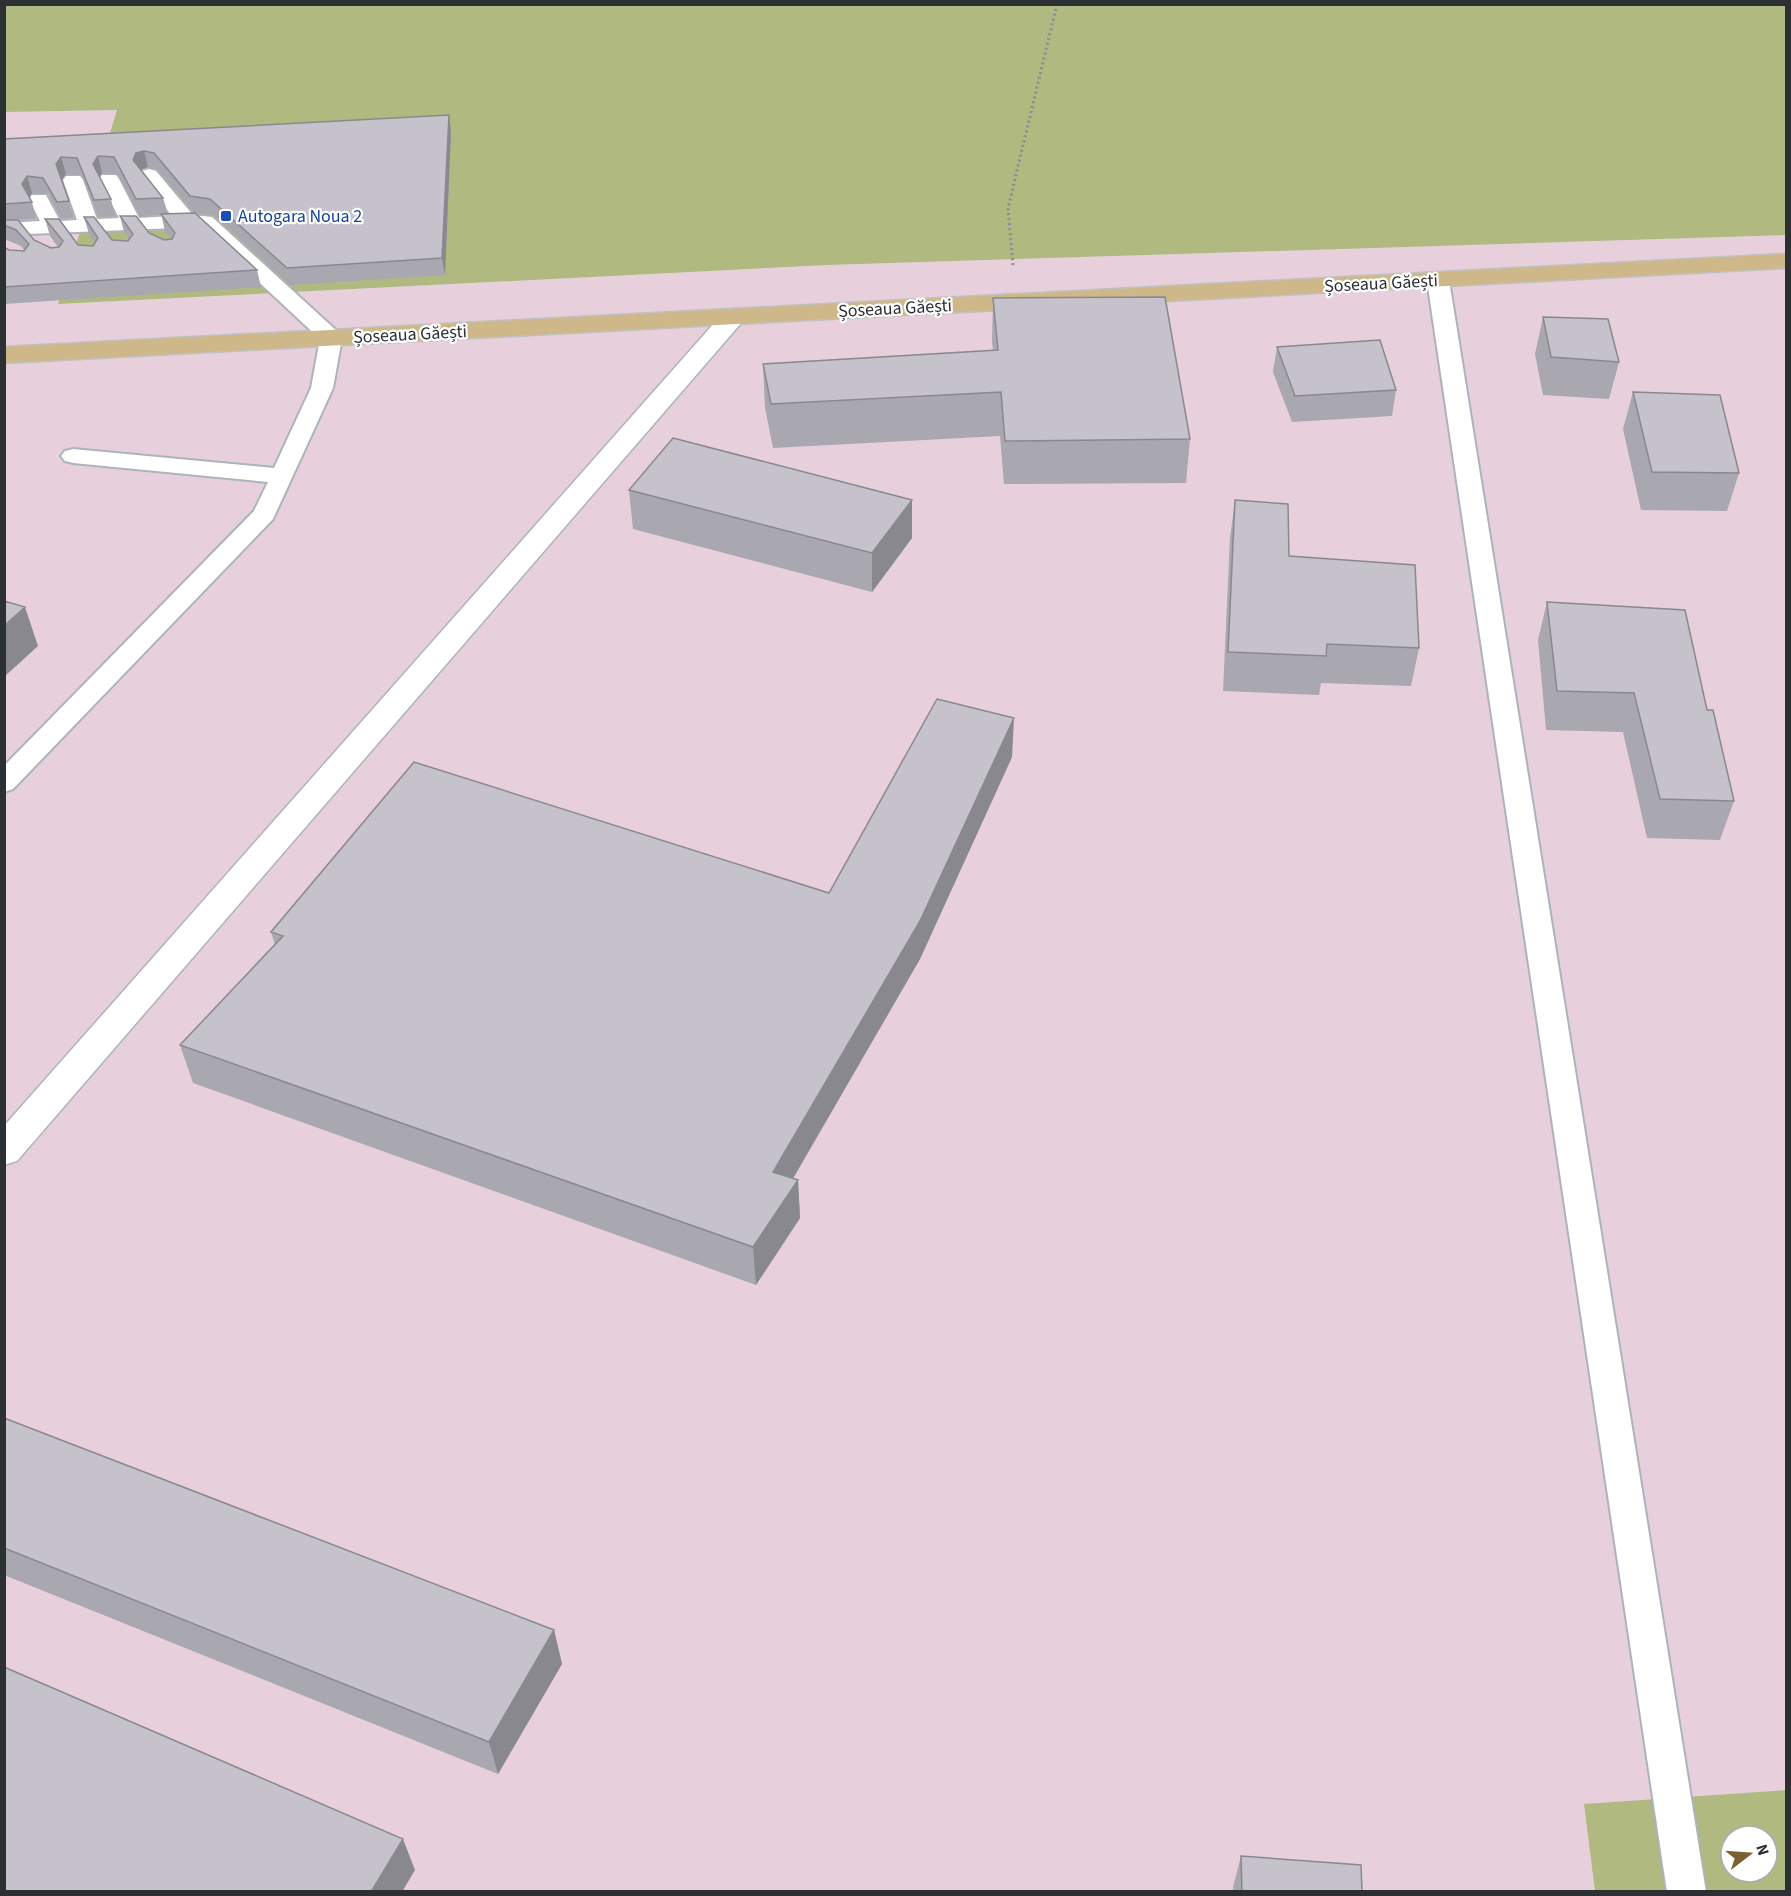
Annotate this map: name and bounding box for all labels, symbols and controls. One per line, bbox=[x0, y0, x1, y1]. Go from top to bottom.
place label: Autogara Noua 2 bbox=[238, 204, 362, 229]
marker: Autogara Noua 2 bbox=[219, 209, 233, 223]
street label: Șoseaua Găești bbox=[1324, 268, 1439, 299]
street label: Șoseaua Găești bbox=[838, 293, 953, 324]
street label: Șoseaua Găești bbox=[353, 319, 468, 350]
north arrow bbox=[1719, 1824, 1779, 1884]
text: N bbox=[1750, 1842, 1774, 1858]

